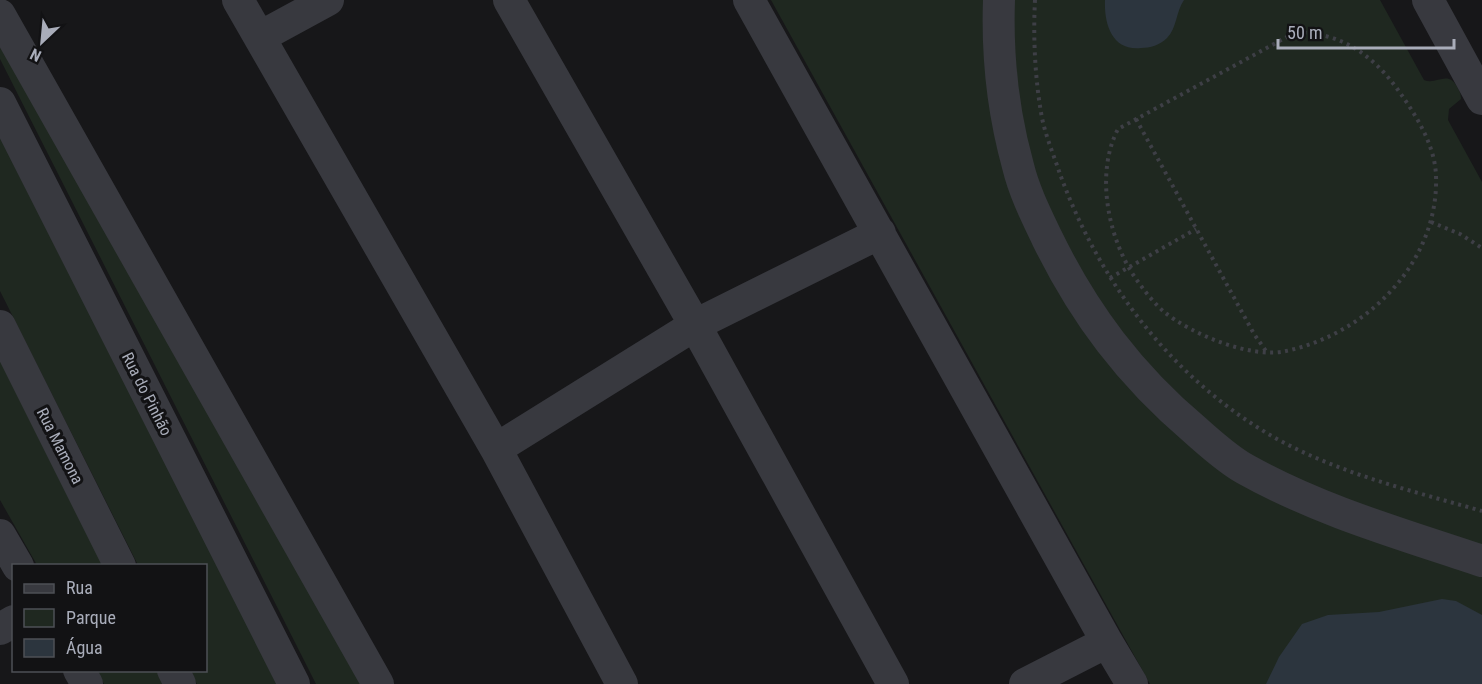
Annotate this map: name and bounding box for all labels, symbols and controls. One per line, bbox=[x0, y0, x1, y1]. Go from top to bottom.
north arrow bbox=[12, 12, 72, 72]
scale bar bbox=[1278, 12, 1454, 50]
text: 50 m bbox=[1287, 22, 1322, 43]
text: N bbox=[27, 44, 44, 66]
street label: Rua do Pinhão bbox=[118, 349, 176, 439]
street label: Rua Mamona bbox=[33, 405, 87, 487]
legend bbox=[12, 564, 207, 672]
text: Rua bbox=[66, 577, 93, 598]
text: Parque bbox=[66, 607, 116, 628]
text: Água bbox=[66, 637, 103, 658]

